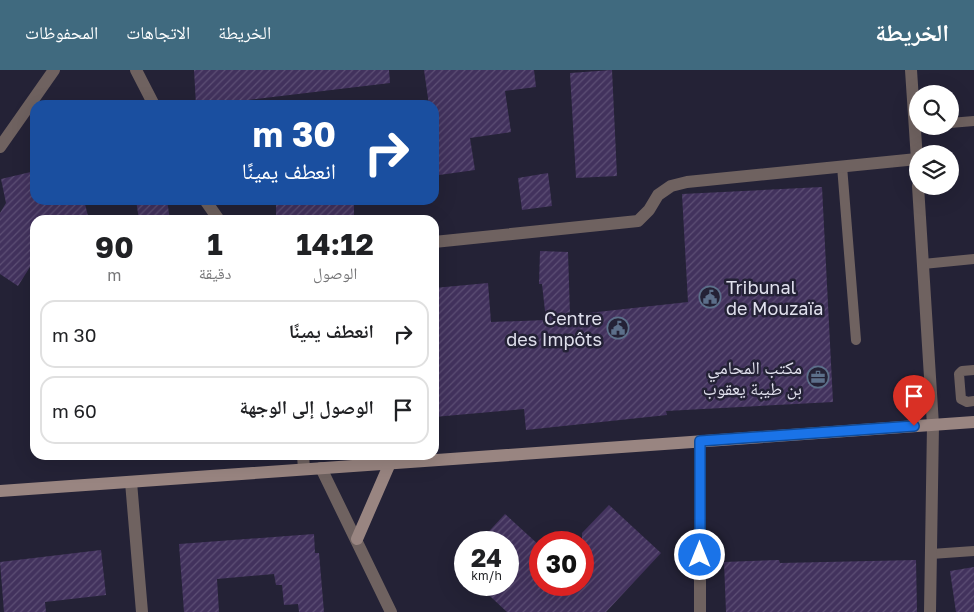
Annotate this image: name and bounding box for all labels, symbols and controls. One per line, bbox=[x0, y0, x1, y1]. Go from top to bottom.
text: الخريطة bbox=[875, 17, 949, 46]
text: المحفوظات bbox=[25, 21, 98, 43]
text: الاتجاهات bbox=[126, 21, 190, 43]
text: الخريطة bbox=[218, 21, 271, 43]
map controls bbox=[909, 85, 959, 195]
button: search bbox=[909, 85, 959, 135]
text: 30 m bbox=[252, 113, 336, 155]
icon: right bbox=[354, 120, 419, 185]
button: layers bbox=[909, 145, 959, 195]
text: انعطف يمينًا bbox=[242, 157, 336, 184]
text: 1 bbox=[207, 226, 223, 262]
text: 14:12 bbox=[296, 226, 374, 262]
text: 90 bbox=[95, 229, 134, 265]
text: دقيقة bbox=[199, 263, 231, 283]
text: الوصول bbox=[313, 263, 357, 283]
text: m bbox=[107, 265, 121, 285]
place label: Tribunal de Mouzaïa bbox=[726, 276, 824, 319]
public building icon: Tribunal de Mouzaïa bbox=[698, 285, 722, 309]
place label: Centre des Impôts bbox=[506, 307, 602, 350]
public building icon: Centre des Impôts bbox=[606, 316, 630, 340]
text: انعطف يمينًا bbox=[289, 319, 374, 342]
icon: right bbox=[389, 320, 417, 348]
text: 30 m bbox=[52, 323, 97, 346]
place label: مكتب المحامي بن طيبة يعقوب bbox=[703, 356, 802, 400]
office icon: مكتب المحامي بن طيبة يعقوب bbox=[806, 365, 830, 389]
pin bbox=[893, 375, 935, 426]
icon: arrive bbox=[900, 382, 928, 410]
text: الوصول إلى الوجهة bbox=[240, 395, 374, 418]
icon: arrive bbox=[389, 396, 417, 424]
text: 60 m bbox=[52, 399, 97, 422]
position arrow bbox=[673, 528, 725, 580]
speed limit sign: 30 bbox=[529, 531, 594, 596]
text: 24 bbox=[471, 542, 502, 573]
text: km/h bbox=[471, 568, 502, 583]

